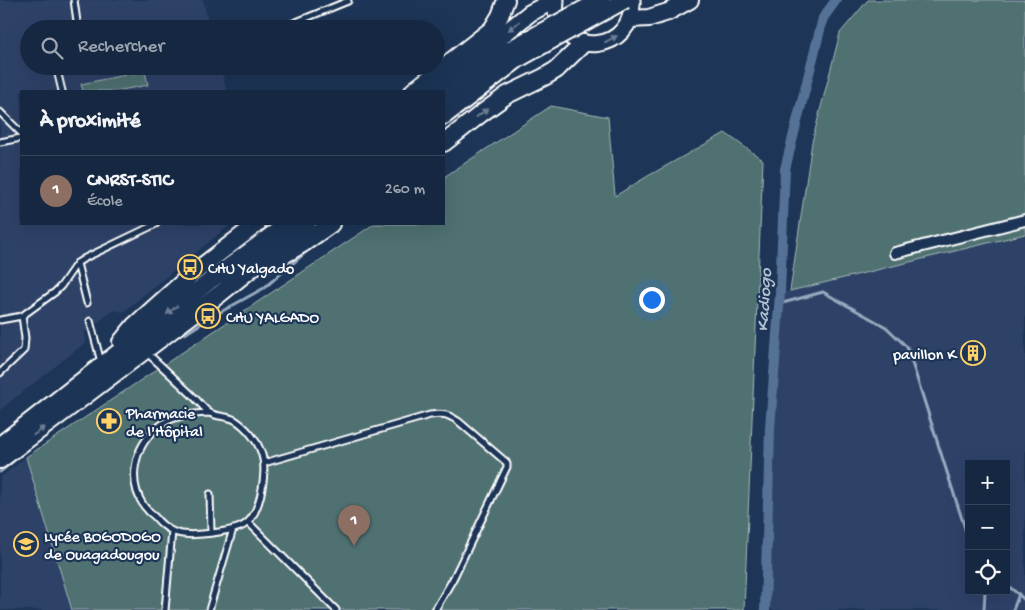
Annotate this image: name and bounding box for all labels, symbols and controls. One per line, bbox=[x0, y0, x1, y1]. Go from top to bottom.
search box bbox=[20, 20, 445, 75]
one-way arrow bbox=[508, 20, 521, 31]
icon: search bbox=[38, 34, 66, 62]
one-way arrow bbox=[604, 35, 619, 43]
text: Rechercher bbox=[78, 36, 164, 59]
one-way arrow bbox=[475, 108, 489, 118]
text: À proximité bbox=[40, 110, 141, 135]
text: CNRST-STIC bbox=[87, 170, 173, 193]
text: 1 bbox=[53, 181, 59, 200]
text: 260 m bbox=[385, 181, 425, 200]
text: École bbox=[87, 193, 123, 212]
bus stop icon: CHU Yalgado bbox=[177, 254, 203, 280]
place label: CHU Yalgado bbox=[208, 261, 294, 280]
water label: Kadiogo bbox=[753, 267, 778, 332]
your location bbox=[639, 287, 665, 313]
bus stop icon: CHU YALGADO bbox=[195, 303, 221, 329]
one-way arrow bbox=[166, 305, 179, 315]
place label: CHU YALGADO bbox=[226, 310, 320, 329]
building icon: pavillon K bbox=[960, 340, 986, 366]
place label: pavillon K bbox=[892, 347, 958, 366]
place label: Pharmacie de l'Hôpital bbox=[125, 406, 203, 443]
pharmacy icon: Pharmacie de l'Hôpital bbox=[96, 408, 122, 434]
one-way arrow bbox=[32, 425, 45, 436]
map controls bbox=[965, 460, 1010, 595]
button: + bbox=[965, 460, 1010, 505]
pin: 1 bbox=[338, 505, 370, 546]
button: − bbox=[965, 505, 1010, 550]
place label: Lycée BOGODOGO de Ouagadougou bbox=[44, 529, 161, 566]
school or university icon: Lycée BOGODOGO de Ouagadougou bbox=[13, 531, 39, 557]
button: locate bbox=[965, 550, 1010, 595]

